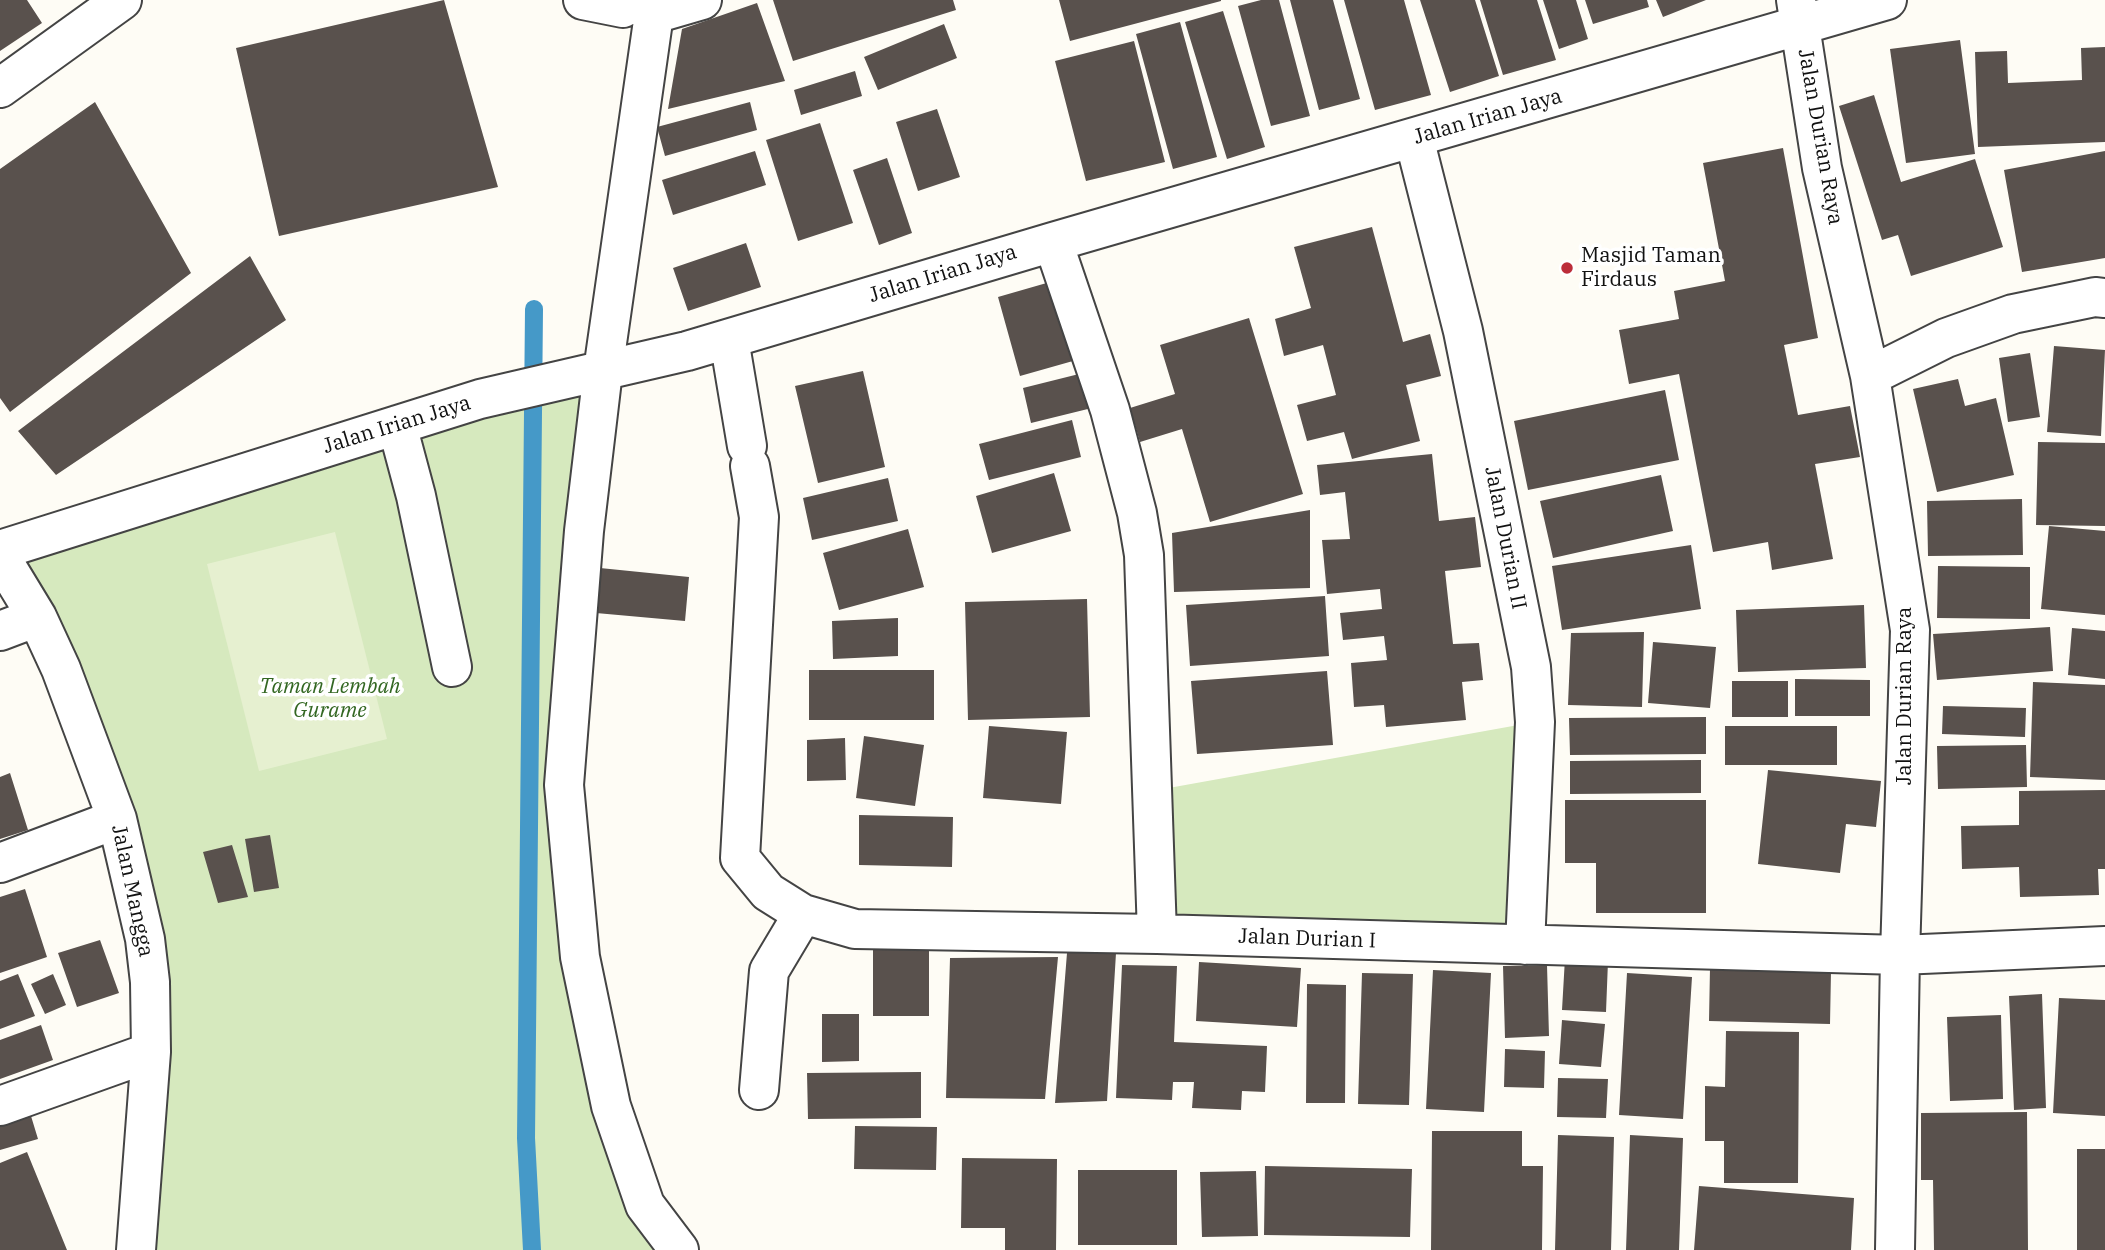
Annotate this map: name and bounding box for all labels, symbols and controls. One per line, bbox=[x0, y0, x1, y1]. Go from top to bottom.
street label: Jalan Durian Raya bbox=[1792, 47, 1848, 227]
street label: Jalan Irian Jaya bbox=[1411, 84, 1565, 150]
street label: Jalan Irian Jaya bbox=[866, 240, 1020, 308]
place label: Masjid Taman Firdaus bbox=[1581, 243, 1721, 293]
marker: Masjid Taman Firdaus bbox=[1559, 260, 1575, 276]
street label: Jalan Irian Jaya bbox=[320, 391, 474, 459]
street label: Jalan Durian II bbox=[1479, 464, 1531, 612]
street label: Jalan Durian Raya bbox=[1892, 607, 1918, 785]
park label: Taman Lembah Gurame bbox=[259, 674, 401, 724]
street label: Jalan Mangga bbox=[106, 823, 158, 959]
street label: Jalan Durian I bbox=[1238, 924, 1376, 954]

